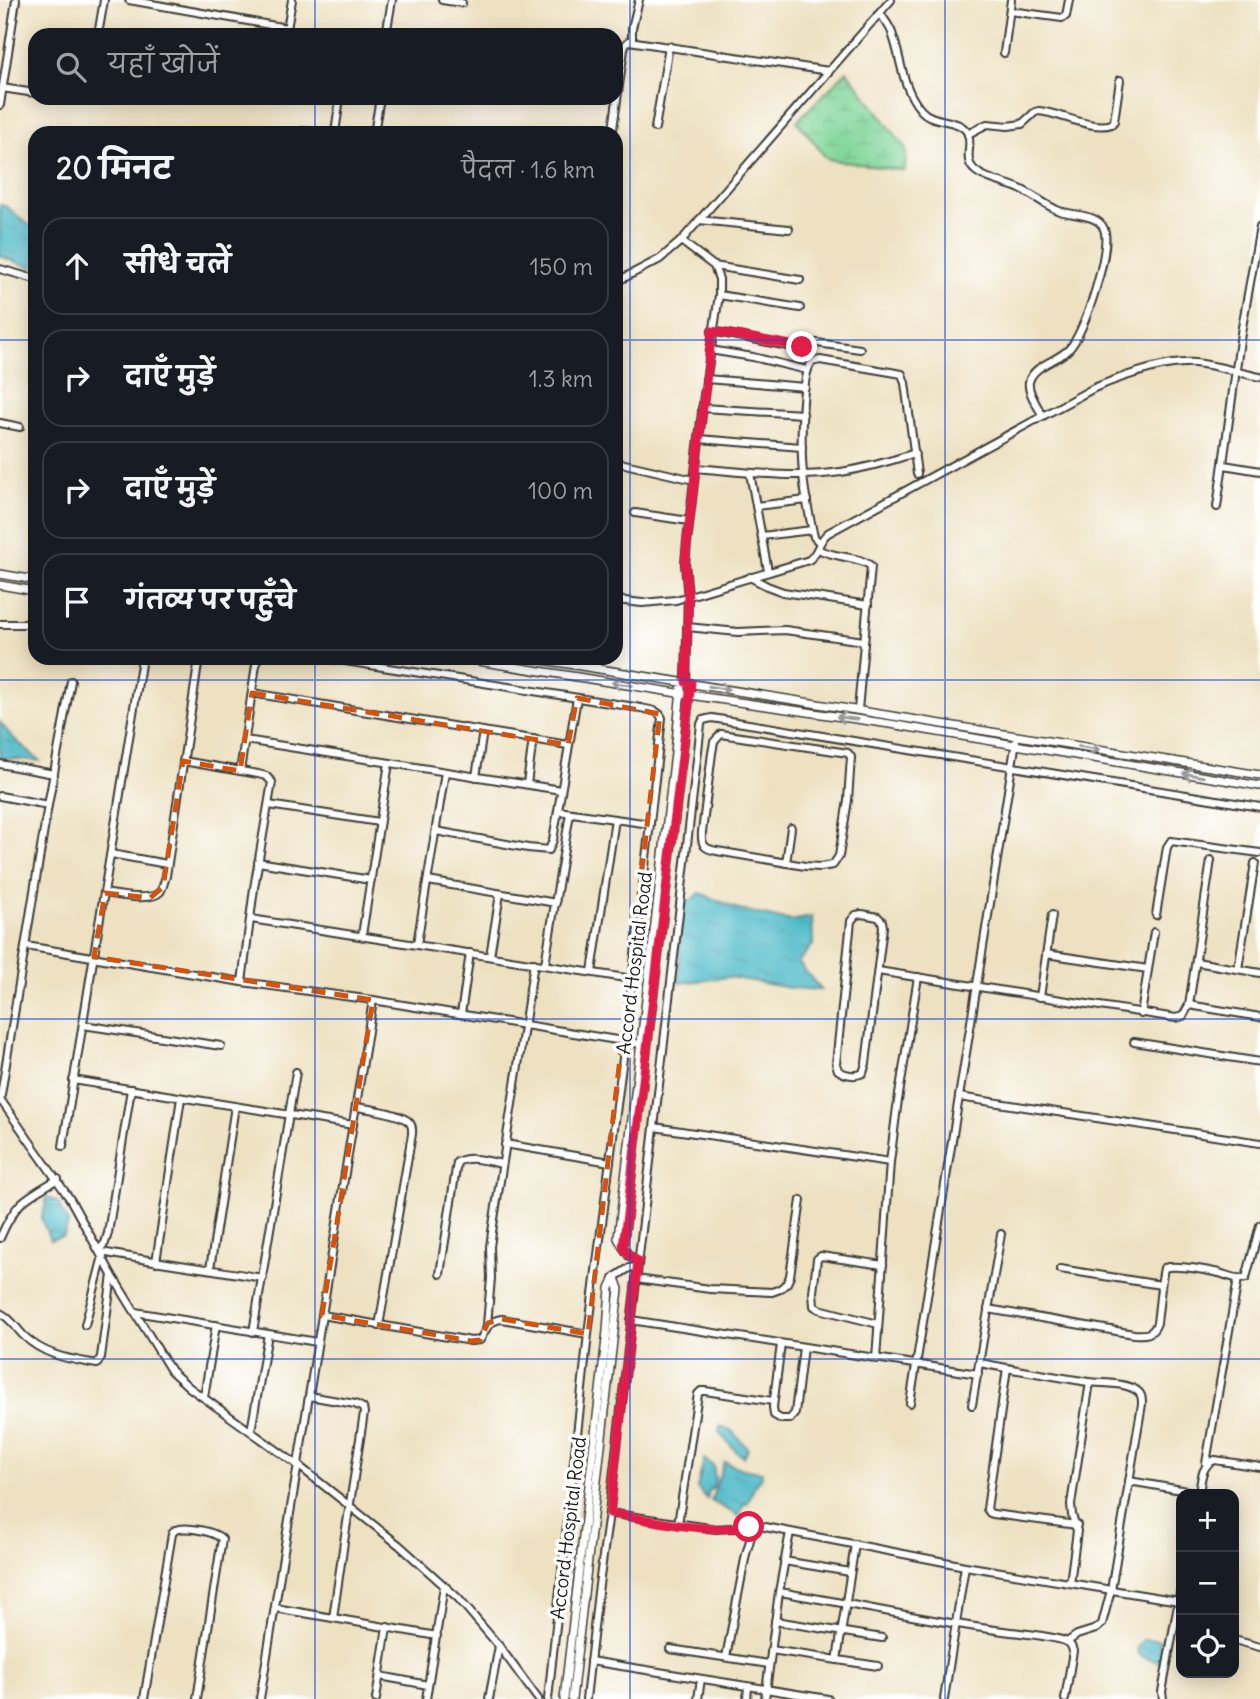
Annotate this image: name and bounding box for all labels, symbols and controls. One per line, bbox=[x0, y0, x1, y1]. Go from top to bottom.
search box bbox=[28, 28, 623, 105]
text: यहाँ खोजें bbox=[108, 47, 219, 80]
icon: search bbox=[52, 48, 90, 86]
text: 20 मिनट bbox=[56, 149, 172, 187]
text: पैदल · 1.6 km bbox=[461, 155, 595, 184]
icon: ahead bbox=[58, 247, 96, 285]
text: सीधे चलें bbox=[125, 247, 231, 280]
text: 150 m bbox=[530, 252, 593, 281]
route end bbox=[786, 331, 817, 362]
icon: right bbox=[58, 359, 96, 397]
text: दाएँ मुड़ें bbox=[125, 359, 215, 392]
text: 1.3 km bbox=[529, 364, 593, 393]
icon: right bbox=[58, 471, 96, 509]
text: दाएँ मुड़ें bbox=[125, 471, 215, 504]
text: 100 m bbox=[528, 476, 593, 505]
icon: arrive bbox=[58, 583, 96, 621]
text: गंतव्य पर पहुँचे bbox=[125, 583, 295, 616]
one-way arrow bbox=[612, 677, 634, 690]
one-way arrow bbox=[707, 682, 730, 695]
one-way arrow bbox=[837, 711, 859, 724]
one-way arrow bbox=[1077, 742, 1100, 755]
one-way arrow bbox=[1182, 768, 1205, 781]
street label: Accord Hospital Road bbox=[611, 870, 657, 1056]
street label: Accord Hospital Road bbox=[545, 1435, 591, 1621]
map controls bbox=[1176, 1489, 1239, 1678]
button: + bbox=[1176, 1489, 1239, 1552]
route start bbox=[733, 1511, 764, 1542]
button: − bbox=[1176, 1552, 1239, 1615]
button: locate bbox=[1176, 1615, 1239, 1678]

